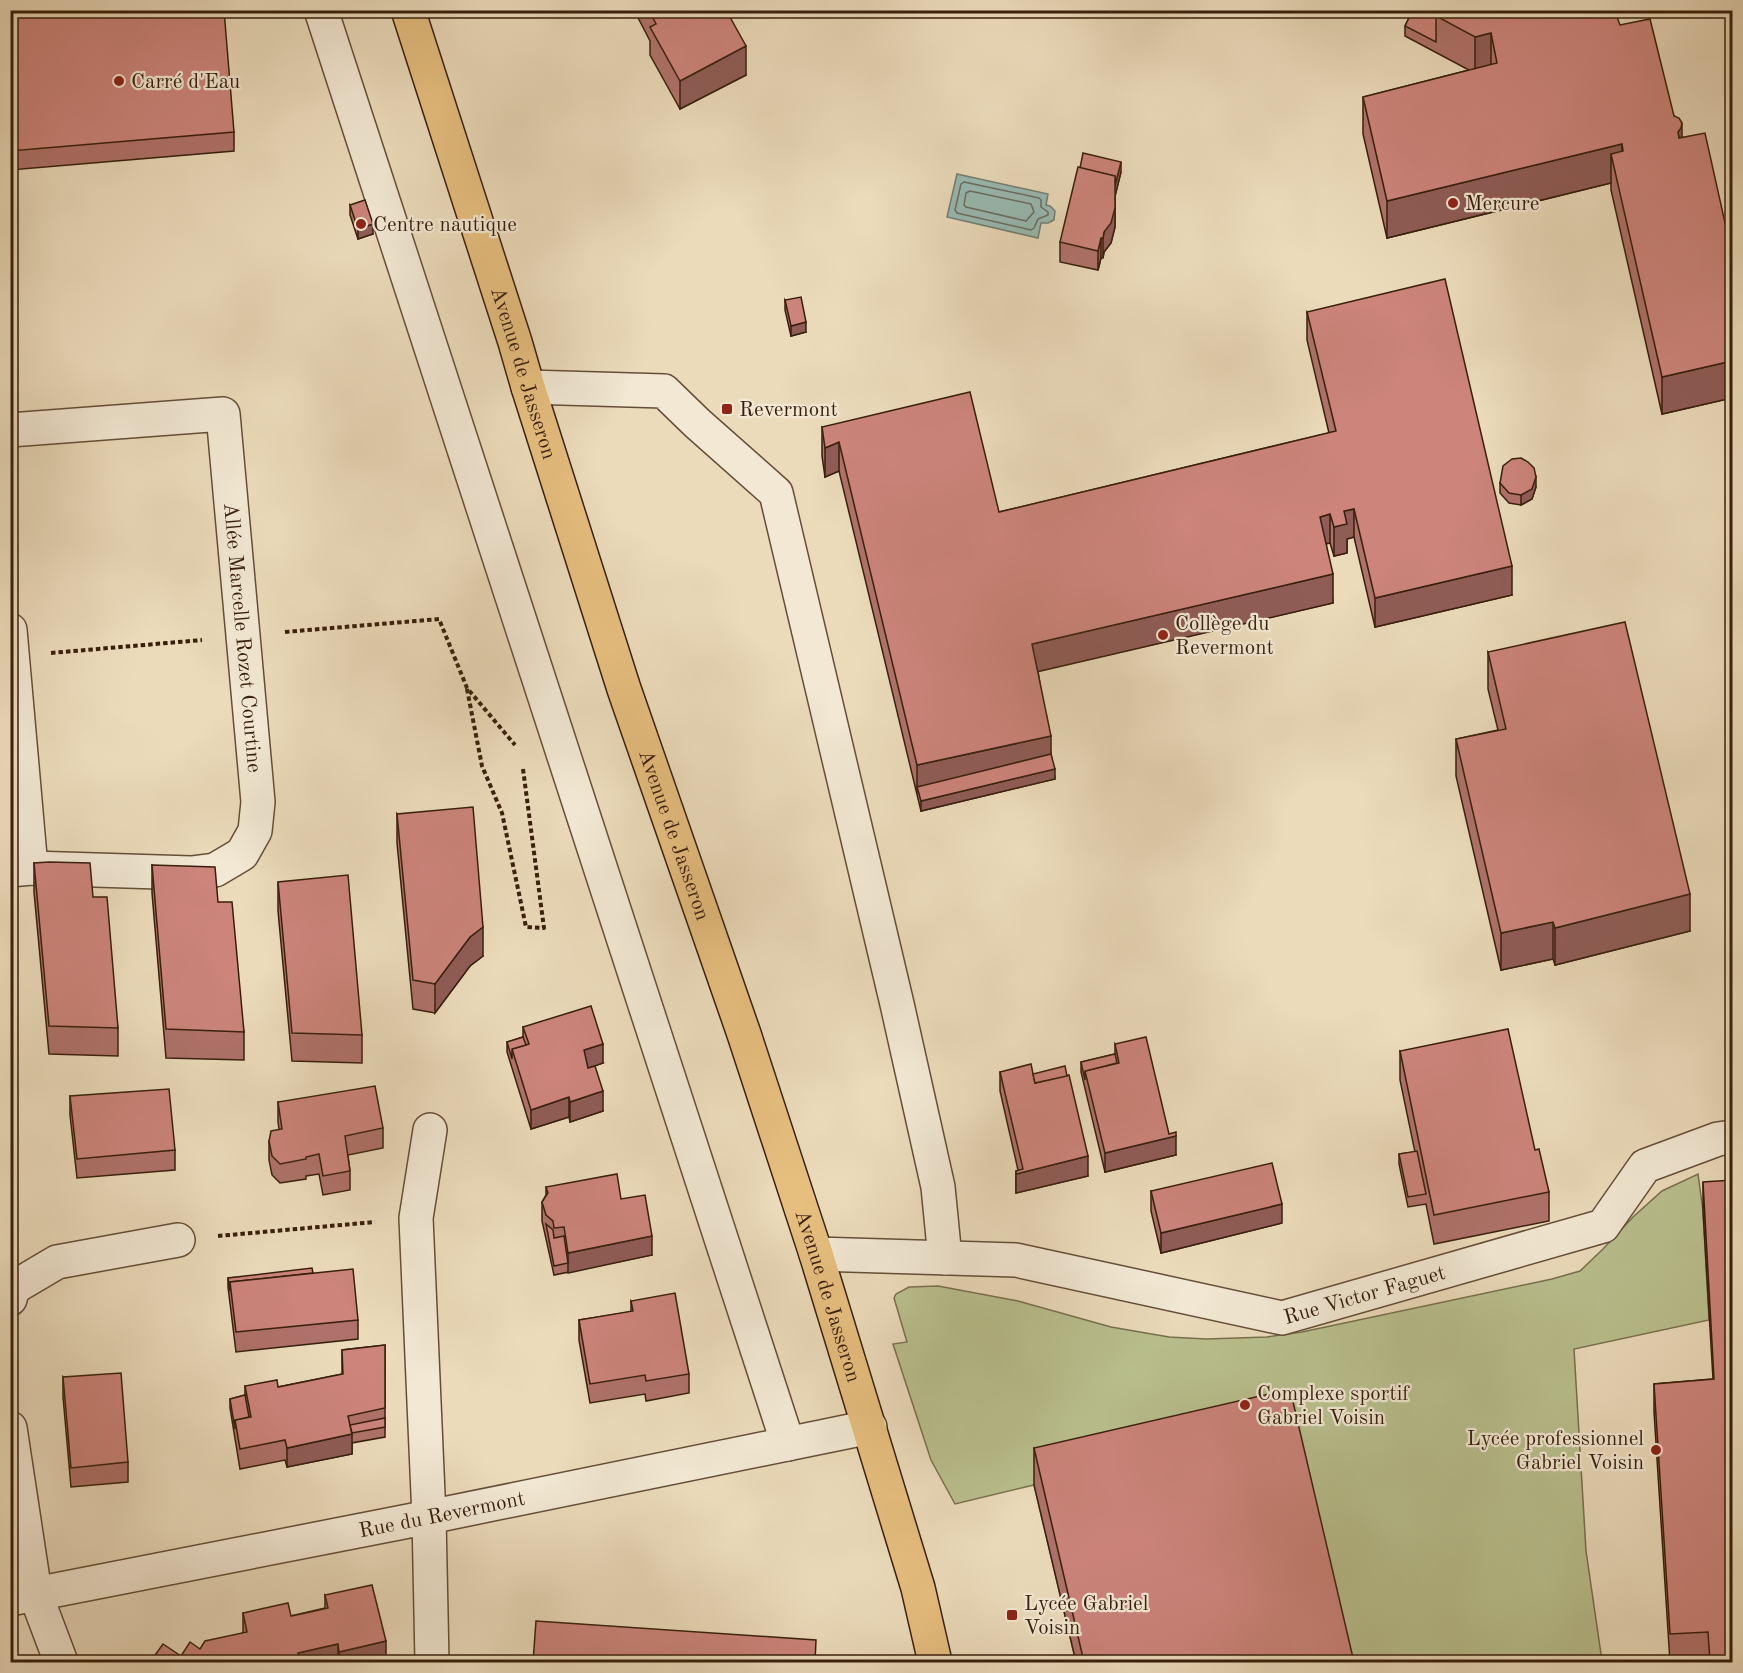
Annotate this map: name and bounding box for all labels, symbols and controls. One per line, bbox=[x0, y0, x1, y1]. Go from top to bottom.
place label: Carré d'Eau bbox=[131, 72, 240, 93]
marker: Carré d'Eau bbox=[112, 74, 126, 88]
place label: Mercure bbox=[1465, 194, 1540, 215]
marker: Mercure bbox=[1446, 196, 1460, 210]
place label: Centre nautique bbox=[373, 215, 517, 236]
marker: Centre nautique bbox=[354, 217, 368, 231]
street label: Avenue de Jasseron bbox=[486, 285, 559, 462]
place label: Revermont bbox=[739, 400, 838, 421]
marker: Revermont bbox=[720, 402, 734, 416]
street label: Allée Marcelle Rozet Courtine bbox=[219, 502, 264, 774]
place label: Collège du Revermont bbox=[1175, 614, 1274, 659]
marker: Collège du Revermont bbox=[1156, 628, 1170, 642]
street label: Avenue de Jasseron bbox=[634, 747, 713, 923]
street label: Avenue de Jasseron bbox=[790, 1208, 864, 1385]
street label: Rue Victor Faguet bbox=[1282, 1263, 1448, 1329]
place label: Complexe sportif Gabriel Voisin bbox=[1257, 1384, 1410, 1429]
marker: Complexe sportif Gabriel Voisin bbox=[1238, 1398, 1252, 1412]
place label: Lycée professionnel Gabriel Voisin bbox=[1467, 1429, 1644, 1474]
marker: Lycée professionnel Gabriel Voisin bbox=[1649, 1443, 1663, 1457]
street label: Rue du Revermont bbox=[357, 1489, 527, 1542]
place label: Lycée Gabriel Voisin bbox=[1024, 1594, 1149, 1639]
marker: Lycée Gabriel Voisin bbox=[1005, 1608, 1019, 1622]

